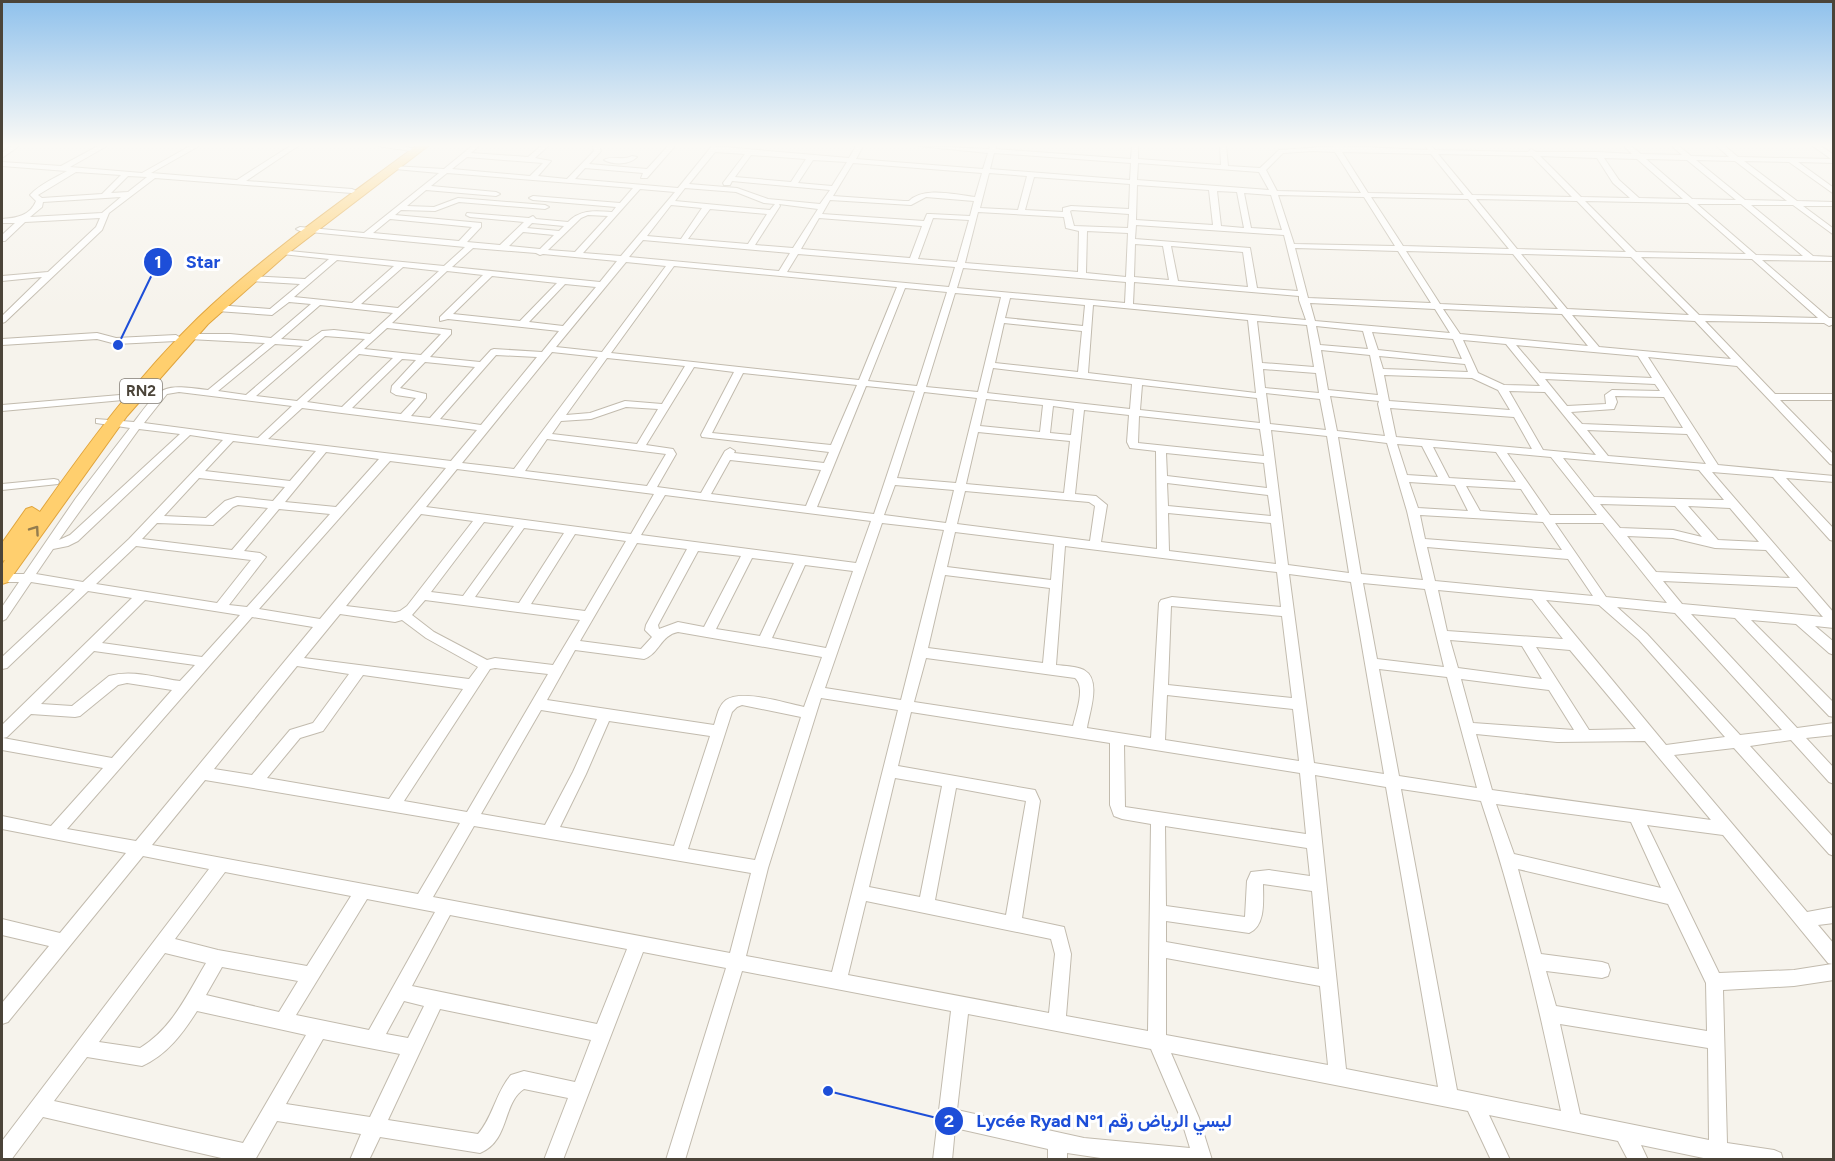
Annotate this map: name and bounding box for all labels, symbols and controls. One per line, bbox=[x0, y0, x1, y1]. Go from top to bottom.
callout: Star bbox=[143, 244, 232, 280]
text: 1 bbox=[154, 251, 162, 273]
text: Star bbox=[186, 251, 220, 273]
road number: RN2 bbox=[120, 379, 162, 403]
one-way arrow bbox=[28, 525, 39, 536]
callout: Lycée Ryad N°1 ليسي الرياض رقم bbox=[934, 1103, 1243, 1139]
text: 2 bbox=[944, 1110, 954, 1132]
text: Lycée Ryad N°1 ليسي الرياض رقم bbox=[976, 1110, 1232, 1136]

